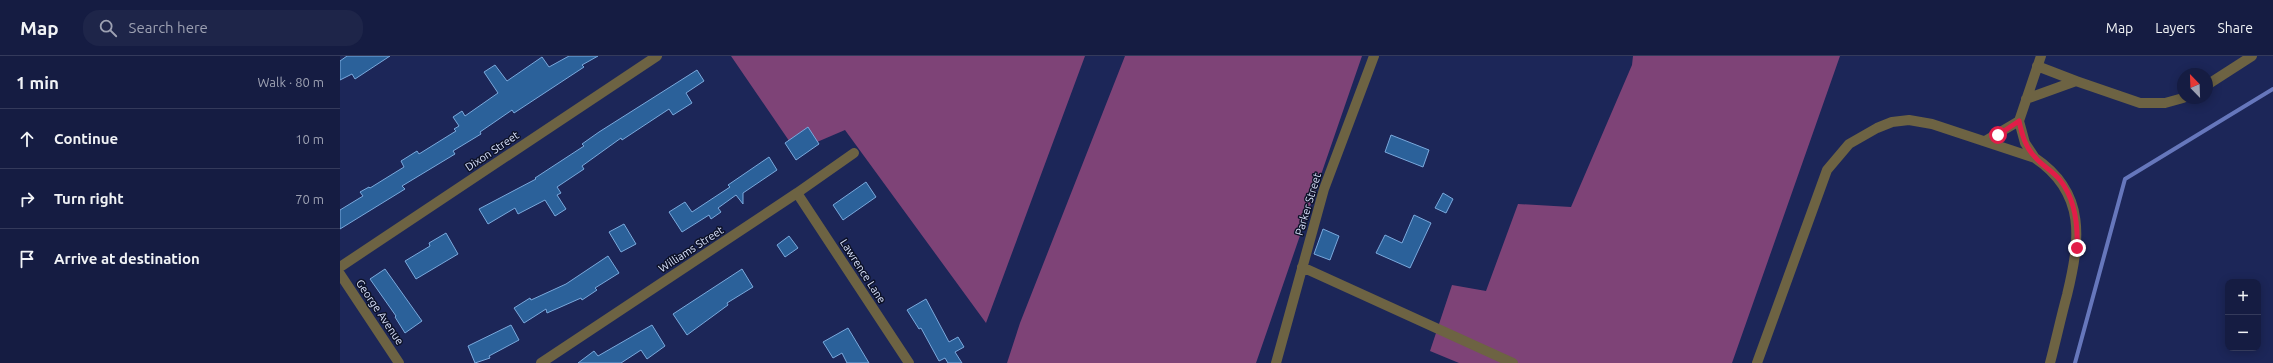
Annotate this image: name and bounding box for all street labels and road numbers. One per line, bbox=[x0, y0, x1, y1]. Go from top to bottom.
street label: Dixon Street bbox=[463, 128, 522, 173]
street label: Parker Street bbox=[1293, 170, 1323, 237]
street label: Williams Street bbox=[656, 223, 726, 274]
street label: Lawrence Lane bbox=[838, 237, 888, 305]
street label: George Avenue bbox=[354, 277, 406, 347]

